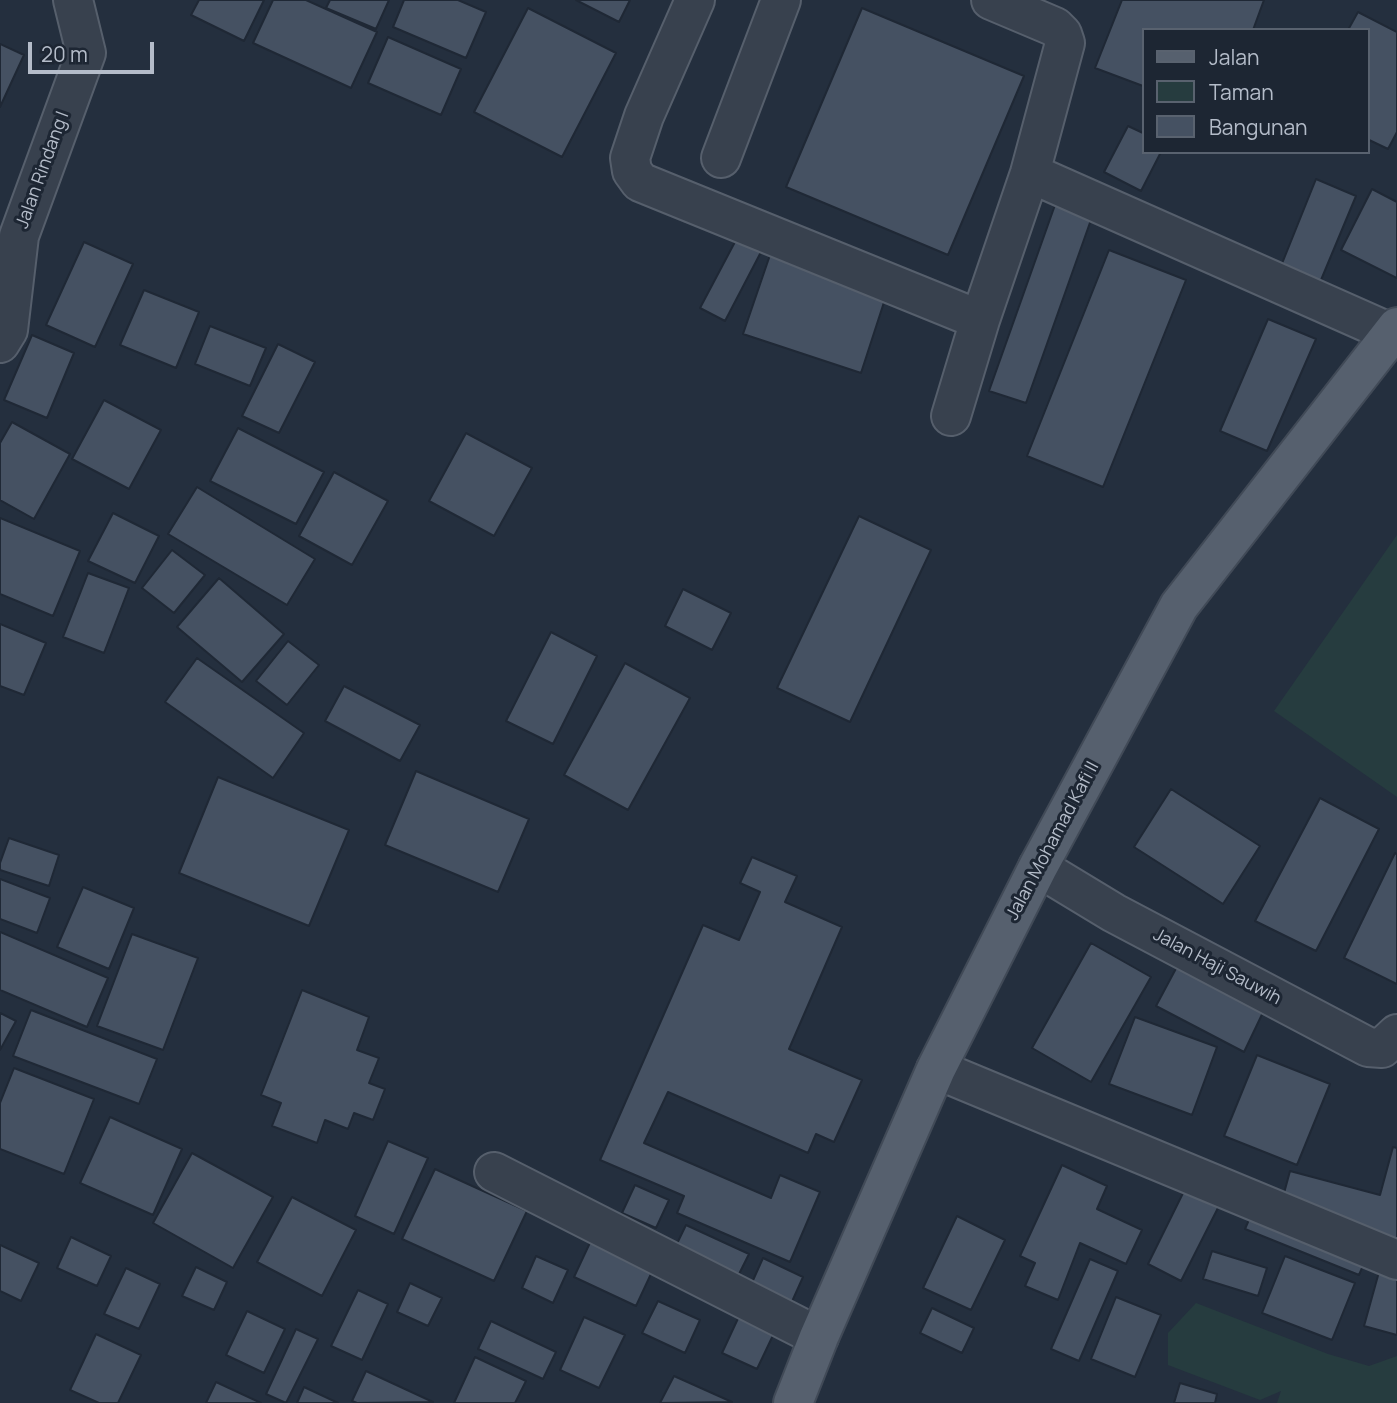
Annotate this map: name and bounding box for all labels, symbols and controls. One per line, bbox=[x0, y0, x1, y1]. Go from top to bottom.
scale bar bbox=[32, 28, 158, 72]
legend bbox=[1142, 28, 1369, 154]
text: 20 m bbox=[41, 40, 88, 68]
text: Jalan bbox=[1209, 43, 1259, 71]
text: Taman bbox=[1209, 78, 1274, 106]
street label: Jalan Rindang I bbox=[12, 109, 74, 231]
text: Bangunan bbox=[1209, 113, 1308, 141]
street label: Jalan Mohamad Kafi II bbox=[1002, 758, 1104, 924]
street label: Jalan Haji Sauwih bbox=[1149, 924, 1285, 1010]

